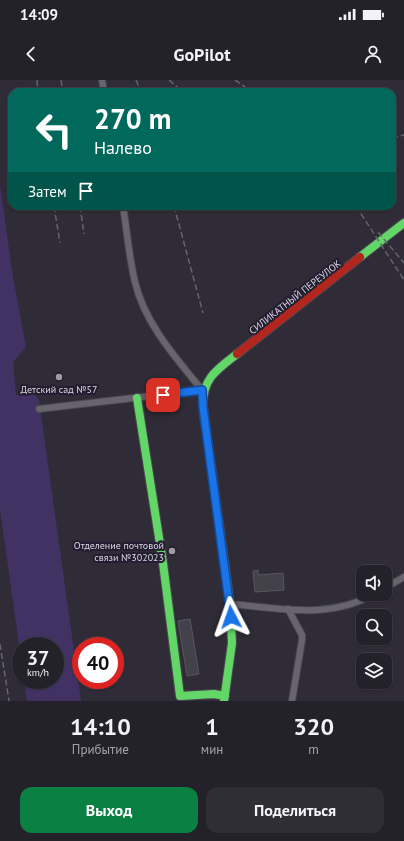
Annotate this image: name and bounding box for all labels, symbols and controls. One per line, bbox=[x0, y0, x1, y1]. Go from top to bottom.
text: 14:09 bbox=[20, 5, 58, 24]
icon: back bbox=[20, 43, 42, 65]
text: GoPilot bbox=[173, 43, 231, 66]
icon: person bbox=[362, 43, 384, 65]
text: 270 m bbox=[94, 100, 171, 137]
icon: left bbox=[28, 104, 80, 156]
text: Налево bbox=[94, 136, 152, 159]
icon: arrive bbox=[75, 180, 97, 202]
text: Затем bbox=[28, 182, 67, 201]
street label: СИЛИКАТНЫЙ ПЕРЕУЛОК bbox=[246, 257, 344, 337]
marker: Детский сад №57 bbox=[54, 372, 64, 382]
pin bbox=[146, 378, 180, 412]
place label: Детский сад №57 bbox=[21, 383, 97, 396]
icon: arrive bbox=[152, 384, 174, 406]
place label: Отделение почтовой связи №302023 bbox=[74, 539, 164, 564]
marker: Отделение почтовой связи №302023 bbox=[167, 546, 177, 556]
map controls bbox=[356, 565, 392, 689]
button: sound bbox=[356, 565, 392, 601]
position arrow bbox=[210, 596, 252, 638]
button: search bbox=[356, 609, 392, 645]
speed limit sign: 40 bbox=[72, 637, 124, 689]
text: 37 bbox=[27, 645, 49, 671]
button: layers bbox=[356, 653, 392, 689]
text: km/h bbox=[27, 666, 49, 679]
text: 14:10 bbox=[70, 711, 131, 742]
text: 1 bbox=[205, 711, 219, 742]
text: 320 bbox=[293, 711, 334, 742]
text: Прибытие bbox=[72, 741, 129, 758]
text: мин bbox=[201, 741, 223, 758]
text: m bbox=[308, 741, 319, 758]
button: Выход bbox=[20, 787, 198, 833]
button: Поделиться bbox=[206, 787, 384, 833]

